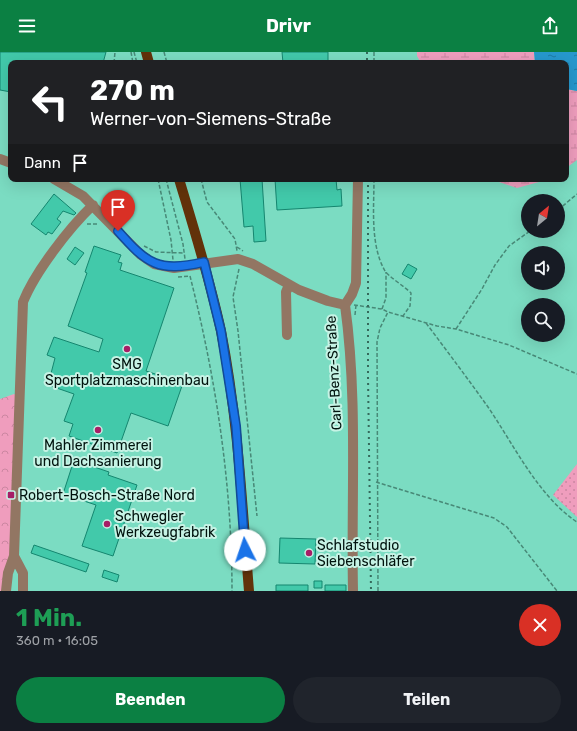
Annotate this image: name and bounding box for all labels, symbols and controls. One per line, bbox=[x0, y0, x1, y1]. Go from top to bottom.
icon: menu bbox=[16, 15, 38, 37]
text: Drivr bbox=[266, 15, 311, 37]
icon: share bbox=[539, 15, 561, 37]
text: 270 m bbox=[90, 74, 175, 107]
icon: left bbox=[24, 76, 76, 128]
text: Werner-von-Siemens-Straße bbox=[90, 108, 331, 130]
icon: arrive bbox=[69, 152, 91, 174]
text: Dann bbox=[24, 154, 61, 172]
pin bbox=[101, 190, 135, 231]
north arrow bbox=[521, 194, 565, 238]
map controls bbox=[521, 194, 565, 342]
icon: arrive bbox=[107, 196, 129, 218]
button: sound bbox=[521, 246, 565, 290]
button: search bbox=[521, 298, 565, 342]
street label: Carl-Benz-Straße bbox=[323, 315, 345, 431]
marker: SMG Sportplatzmaschinenbau bbox=[122, 344, 132, 354]
place label: SMG Sportplatzmaschinenbau bbox=[45, 356, 209, 389]
marker: Mahler Zimmerei und Dachsanierung bbox=[93, 425, 103, 435]
place label: Mahler Zimmerei und Dachsanierung bbox=[34, 437, 162, 470]
place label: Robert-Bosch-Straße Nord bbox=[19, 487, 195, 504]
marker: Robert-Bosch-Straße Nord bbox=[6, 490, 16, 500]
place label: Schwegler Werkzeugfabrik bbox=[115, 508, 216, 541]
marker: Schwegler Werkzeugfabrik bbox=[102, 519, 112, 529]
position arrow bbox=[224, 529, 266, 571]
place label: Schlafstudio Siebenschläfer bbox=[317, 537, 415, 570]
marker: Schlafstudio Siebenschläfer bbox=[304, 548, 314, 558]
text: 1 Min. bbox=[16, 604, 82, 632]
button: close bbox=[519, 604, 561, 646]
text: 360 m · 16:05 bbox=[16, 633, 98, 648]
button: Beenden bbox=[16, 677, 285, 723]
button: Teilen bbox=[293, 677, 561, 723]

